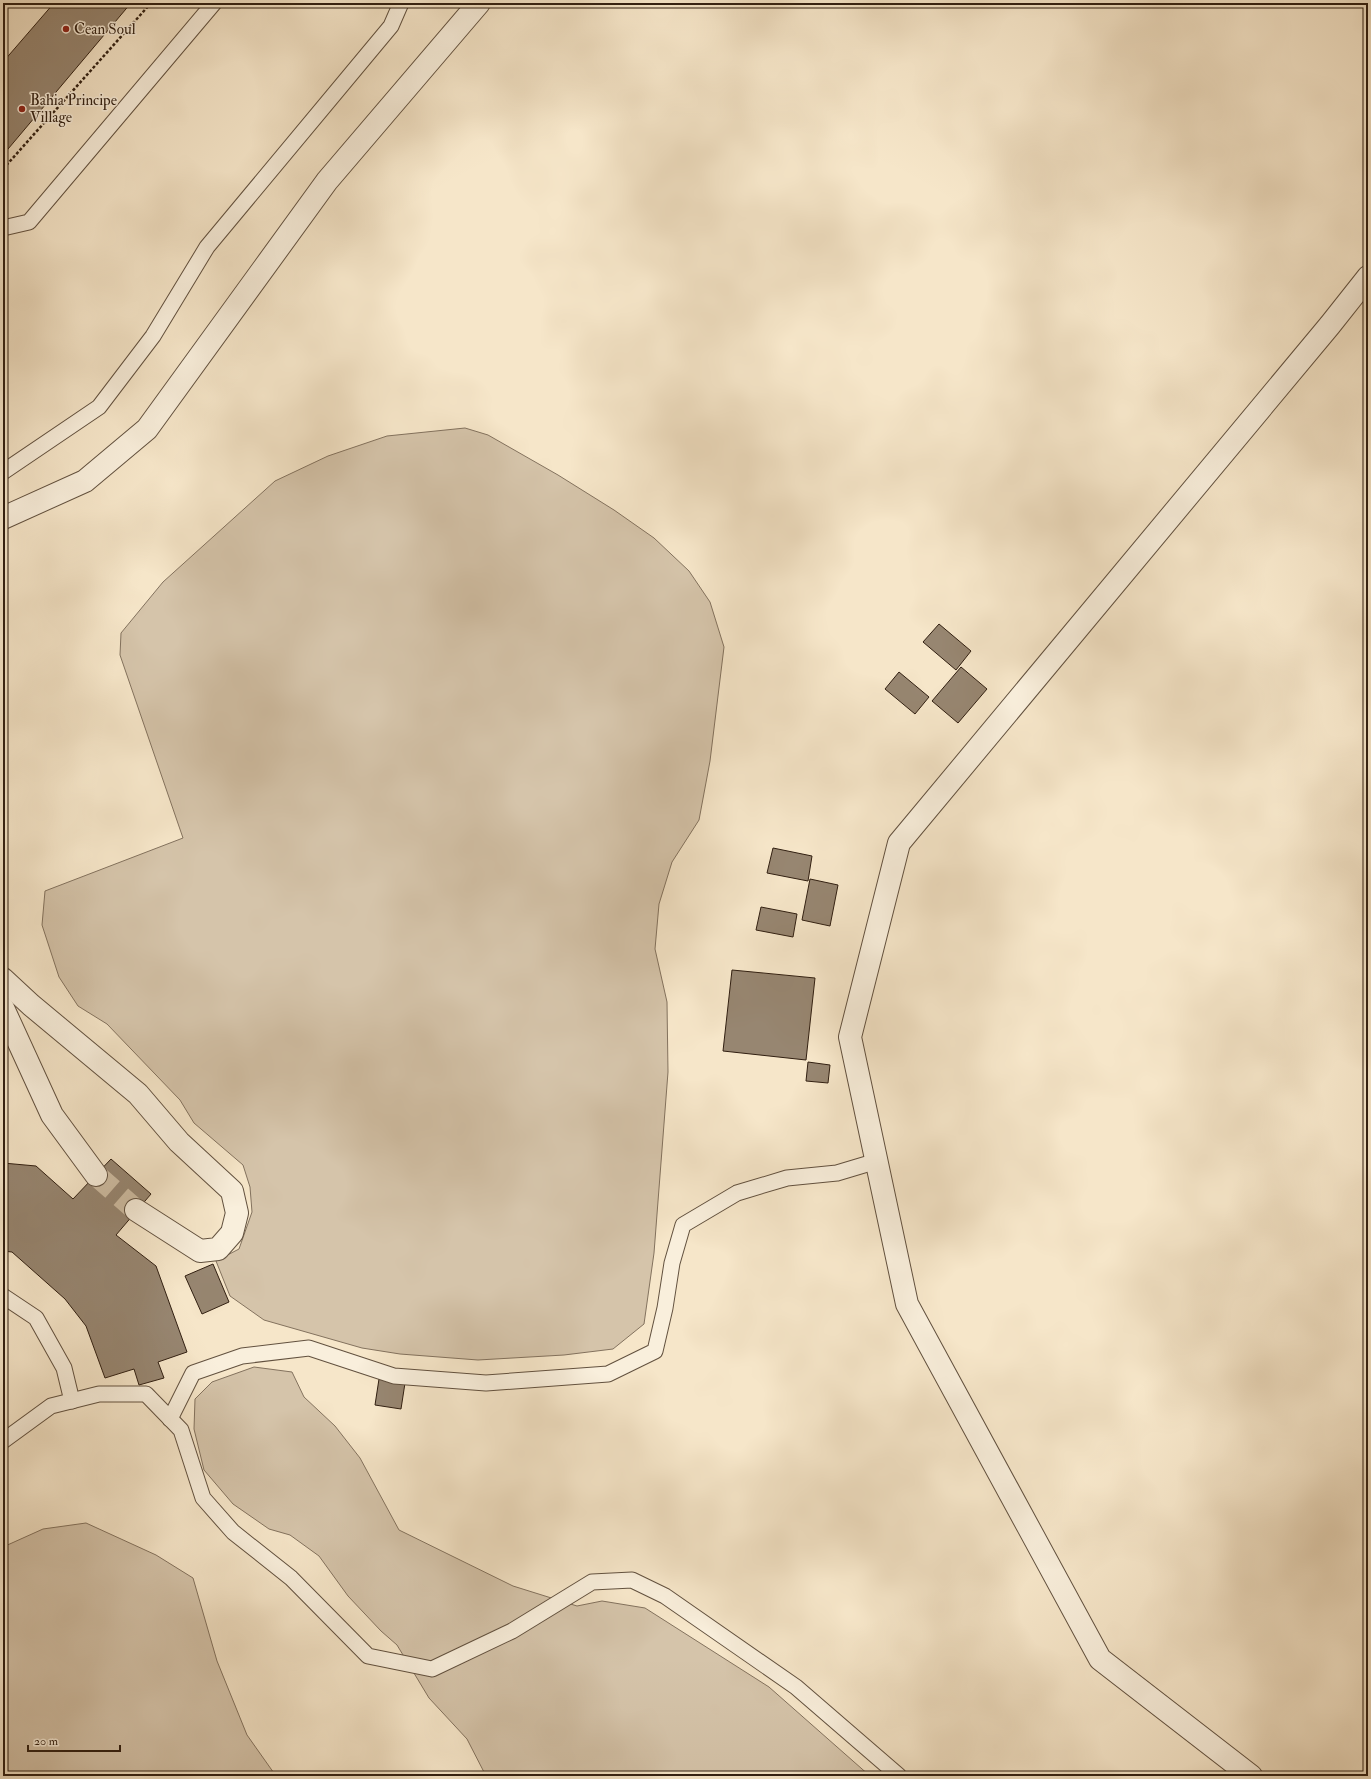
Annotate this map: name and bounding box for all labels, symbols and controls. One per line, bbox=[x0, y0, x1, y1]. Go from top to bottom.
place label: Cean Soul bbox=[74, 20, 136, 39]
marker: Cean Soul bbox=[61, 24, 71, 34]
place label: Bahia Principe Village bbox=[30, 91, 117, 127]
marker: Bahia Principe Village bbox=[17, 104, 27, 114]
scale bar bbox=[28, 1727, 120, 1753]
text: 20 m bbox=[34, 1734, 59, 1749]

